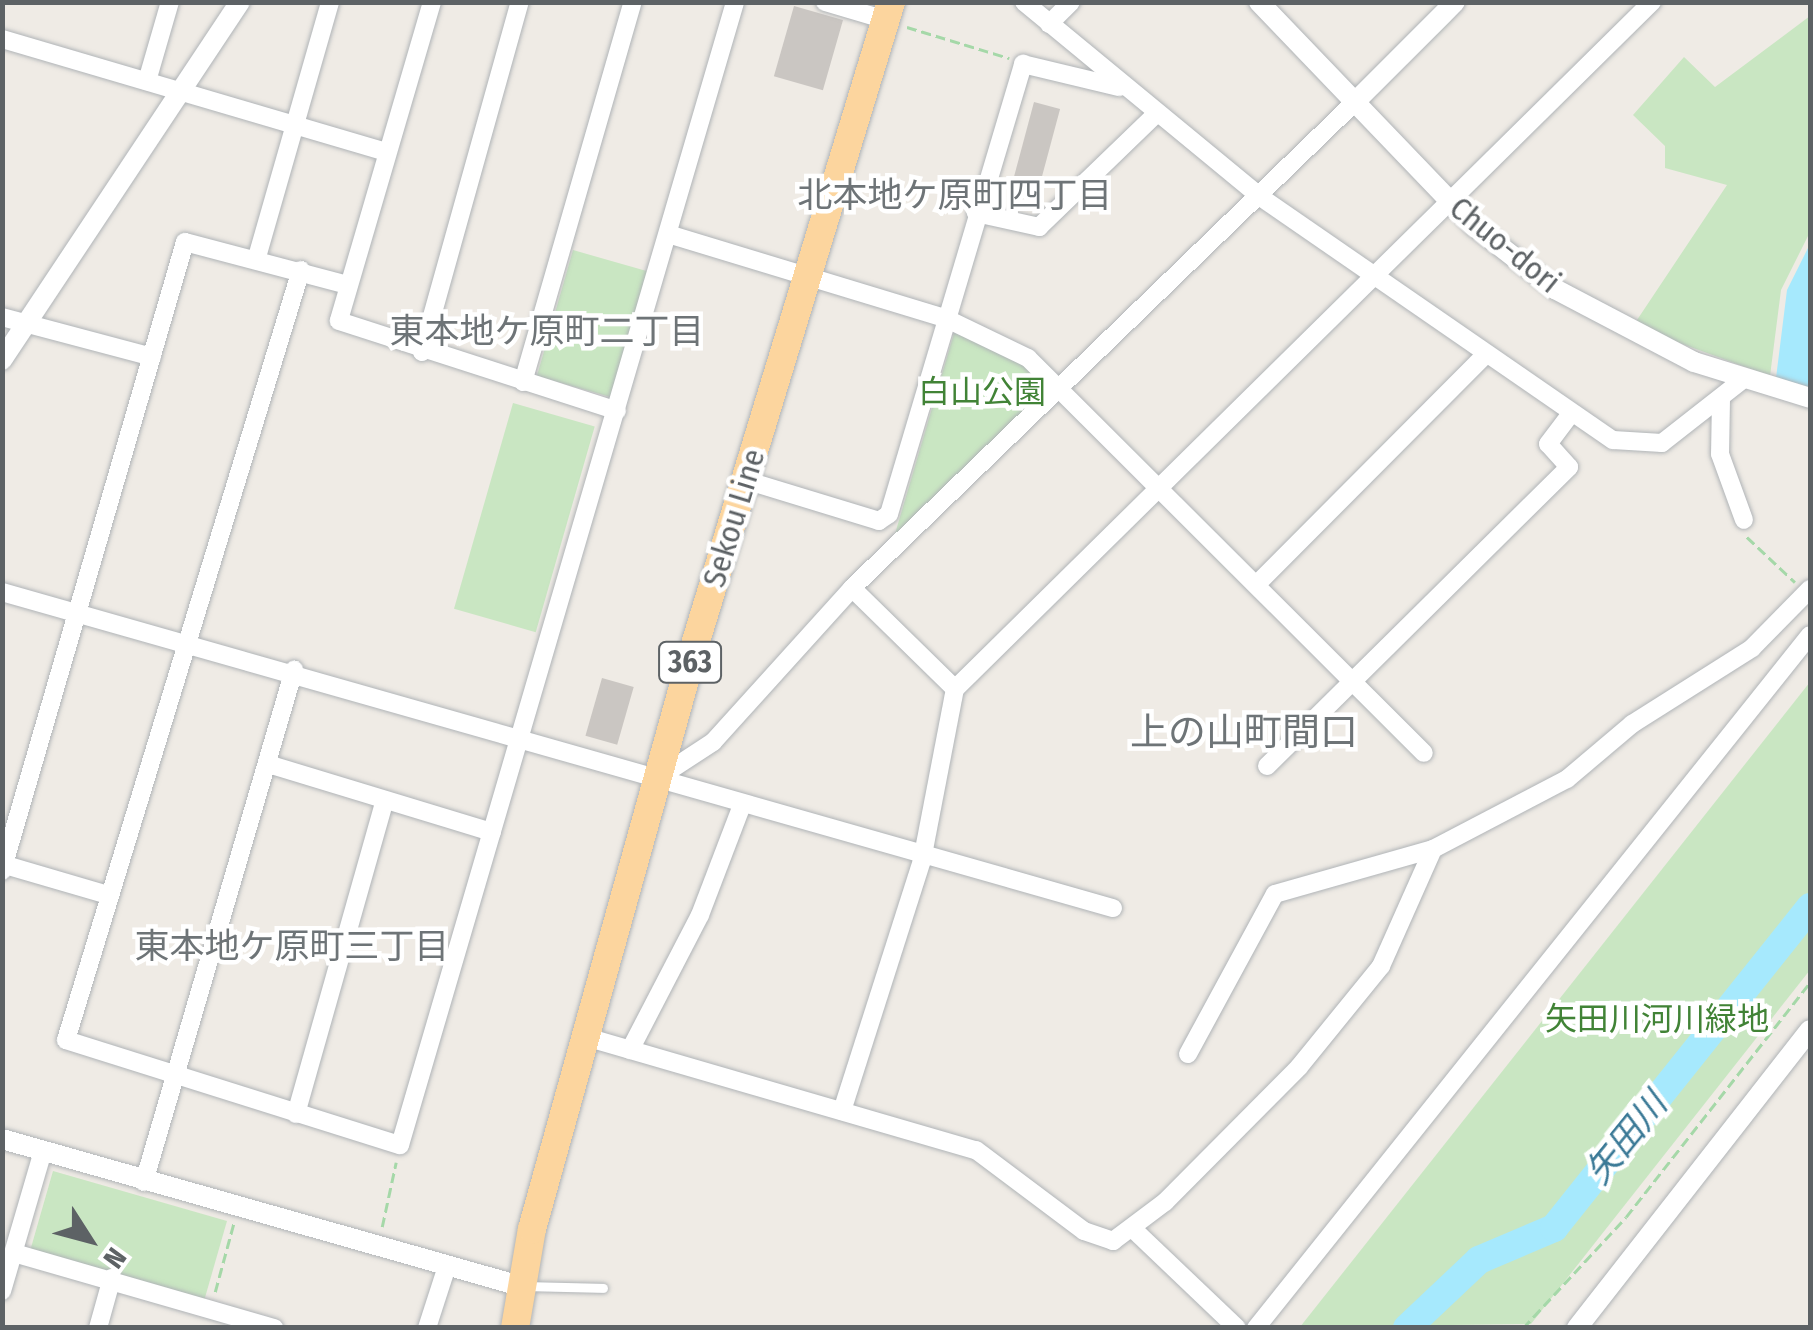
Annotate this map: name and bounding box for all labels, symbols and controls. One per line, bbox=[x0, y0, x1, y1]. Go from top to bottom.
district label: 北本地ケ原町四丁目 bbox=[798, 174, 1112, 216]
street label: Chuo-dori bbox=[1442, 189, 1568, 301]
district label: 東本地ケ原町二丁目 bbox=[390, 310, 704, 352]
park label: 白山公園 bbox=[918, 373, 1046, 411]
street label: Sekou Line bbox=[695, 444, 773, 592]
road number: 363 bbox=[658, 637, 722, 687]
district label: 上の山町間口 bbox=[1130, 710, 1358, 756]
district label: 東本地ケ原町三丁目 bbox=[135, 925, 449, 967]
park label: 矢田川河川緑地 bbox=[1545, 1000, 1769, 1038]
water label: 矢田川 bbox=[1577, 1084, 1675, 1192]
north arrow bbox=[40, 1190, 140, 1290]
text: N bbox=[96, 1241, 133, 1274]

